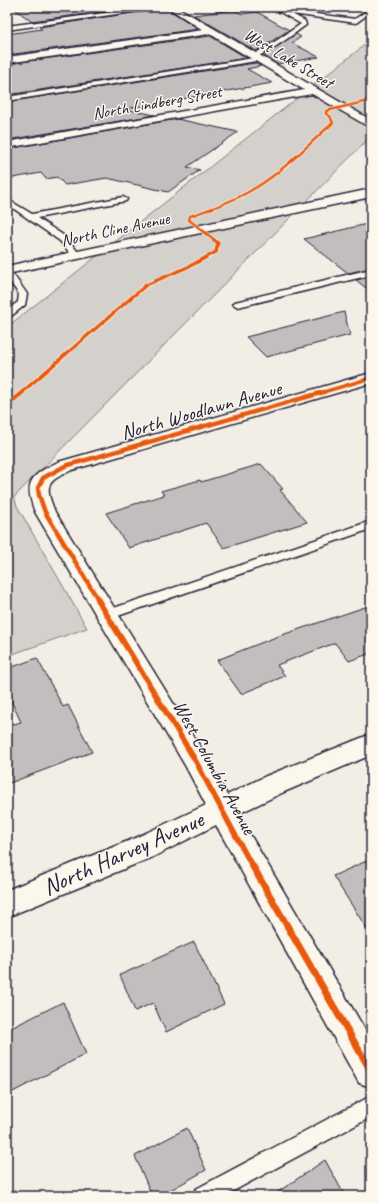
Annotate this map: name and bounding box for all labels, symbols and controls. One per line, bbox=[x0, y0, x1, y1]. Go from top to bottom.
street label: West Lake Street bbox=[241, 24, 339, 94]
street label: North Lindberg Street bbox=[91, 80, 225, 124]
street label: North Cline Avenue bbox=[59, 207, 173, 251]
street label: North Woodlawn Avenue bbox=[118, 375, 286, 445]
street label: West Columbia Avenue bbox=[167, 696, 262, 840]
street label: North Harvey Avenue bbox=[38, 803, 210, 902]

